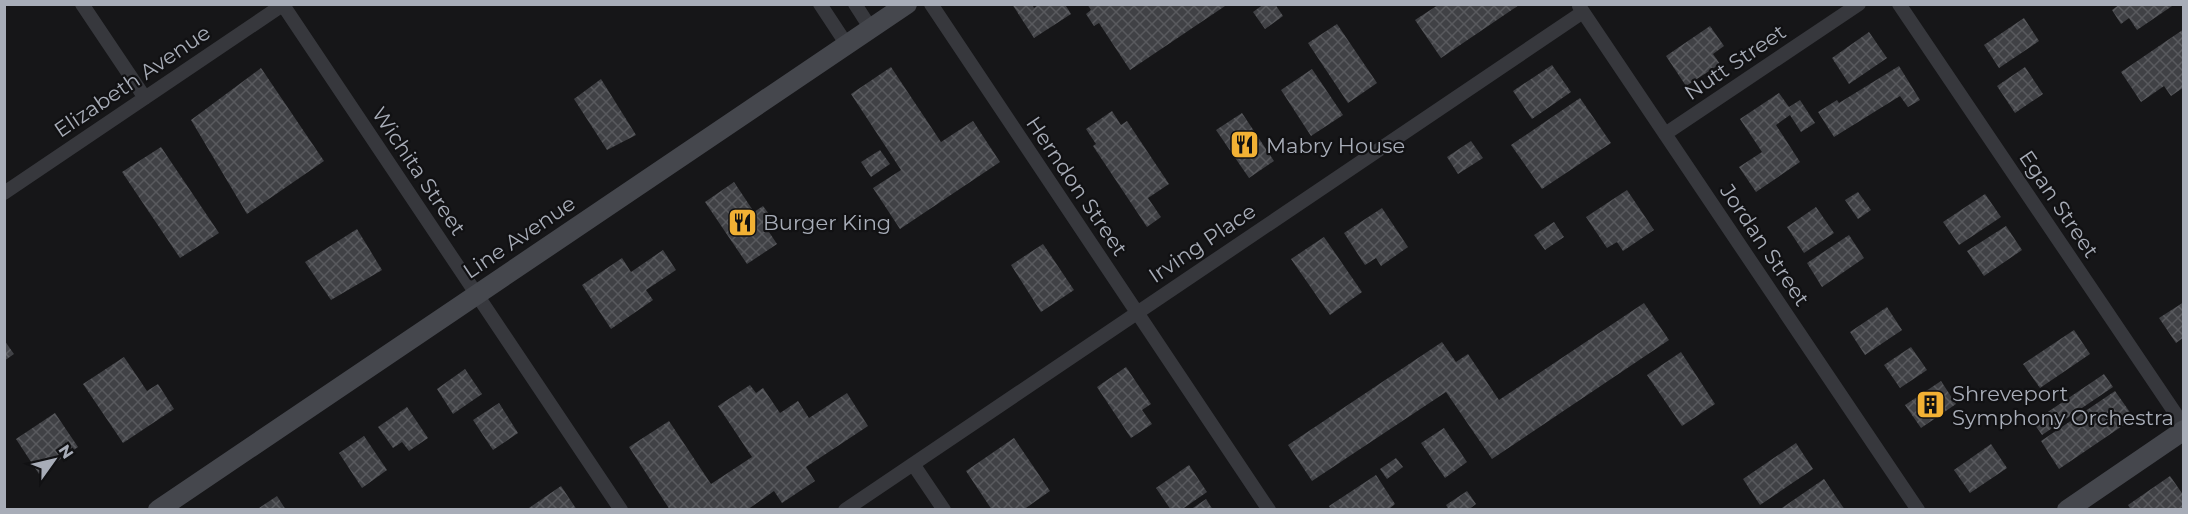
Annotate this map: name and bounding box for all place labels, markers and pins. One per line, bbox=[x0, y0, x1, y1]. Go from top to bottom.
restaurant icon: Mabry House bbox=[1229, 129, 1261, 161]
place label: Mabry House bbox=[1266, 133, 1405, 158]
restaurant icon: Burger King bbox=[726, 206, 758, 238]
place label: Burger King bbox=[763, 210, 891, 235]
place label: Shreveport Symphony Orchestra bbox=[1952, 381, 2174, 430]
building icon: Shreveport Symphony Orchestra bbox=[1915, 389, 1947, 421]

